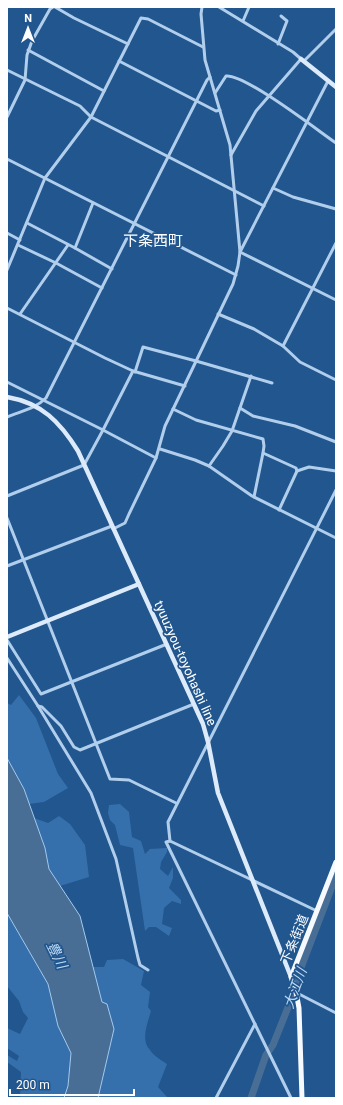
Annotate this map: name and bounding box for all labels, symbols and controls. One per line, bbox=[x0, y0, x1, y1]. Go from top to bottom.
north arrow bbox=[8, 8, 48, 48]
text: N bbox=[24, 12, 32, 25]
district label: 下条西町 bbox=[123, 232, 183, 250]
street label: tyuuzyou-toyohashi line bbox=[151, 598, 220, 728]
street label: 下条街道 bbox=[278, 912, 311, 966]
water label: 豊川 bbox=[44, 939, 71, 973]
water label: 大江川 bbox=[280, 964, 310, 1010]
scale bar bbox=[10, 1071, 134, 1097]
text: 200 m bbox=[16, 1078, 50, 1092]

